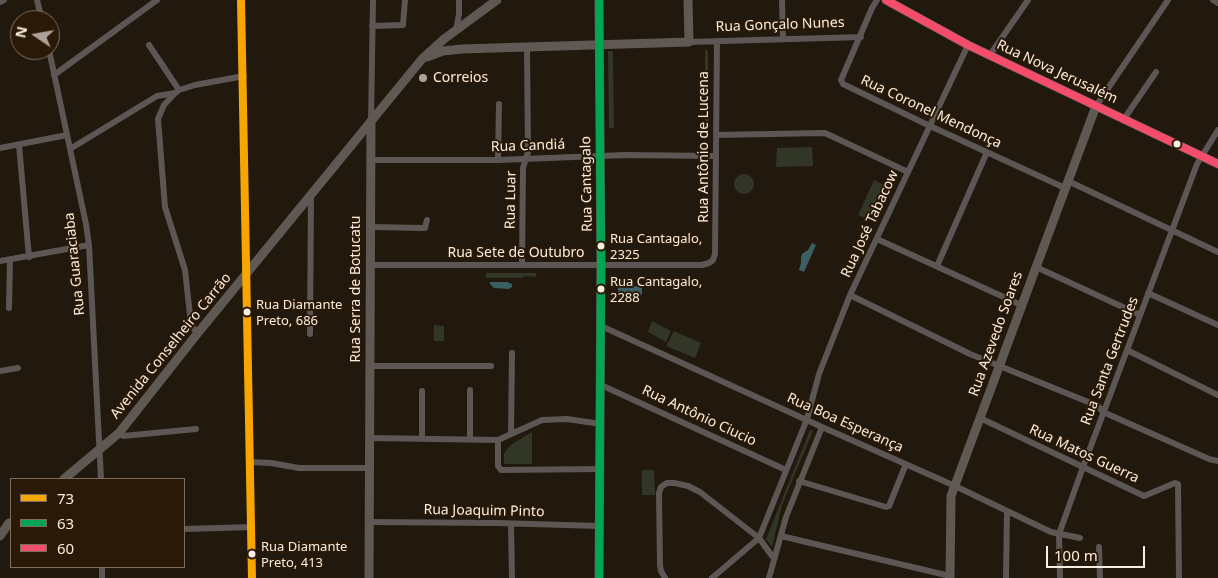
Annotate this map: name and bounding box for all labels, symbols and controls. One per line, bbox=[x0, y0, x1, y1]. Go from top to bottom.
north arrow bbox=[10, 10, 60, 60]
street label: Rua Gonçalo Nunes bbox=[715, 14, 845, 36]
text: N bbox=[10, 24, 31, 40]
street label: Rua Nova Jerusalém bbox=[994, 37, 1120, 107]
place label: Correios bbox=[433, 70, 488, 86]
street label: Rua Antônio de Lucena bbox=[696, 71, 712, 223]
marker: Correios bbox=[417, 72, 429, 84]
street label: Rua Coronel Mendonça bbox=[858, 72, 1004, 152]
street label: Rua Candiá bbox=[491, 136, 565, 156]
street label: Rua Cantagalo bbox=[578, 136, 596, 232]
unlabelled marker bbox=[1172, 139, 1182, 149]
street label: Rua José Tabacow bbox=[838, 168, 902, 280]
street label: Rua Luar bbox=[502, 171, 520, 229]
street label: Rua Guaraciaba bbox=[61, 212, 89, 316]
street label: Rua Serra de Botucatu bbox=[348, 216, 364, 362]
place label: Rua Cantagalo, 2325 bbox=[610, 231, 702, 262]
marker: Rua Cantagalo, 2325 bbox=[596, 241, 606, 251]
street label: Rua Sete de Outubro bbox=[447, 245, 585, 261]
street label: Rua Azevedo Soares bbox=[966, 269, 1026, 399]
street label: Avenida Conselheiro Carrão bbox=[107, 270, 235, 422]
place label: Rua Cantagalo, 2288 bbox=[610, 274, 702, 305]
marker: Rua Cantagalo, 2288 bbox=[596, 284, 606, 294]
street label: Rua Santa Gertrudes bbox=[1078, 294, 1142, 428]
place label: Rua Diamante Preto, 686 bbox=[256, 297, 342, 328]
marker: Rua Diamante Preto, 686 bbox=[242, 307, 252, 317]
street label: Rua Antônio Ciucio bbox=[639, 382, 759, 450]
street label: Rua Boa Esperança bbox=[784, 390, 906, 456]
street label: Rua Matos Guerra bbox=[1026, 421, 1142, 487]
legend bbox=[10, 478, 185, 568]
text: 73 bbox=[57, 488, 74, 508]
street label: Rua Joaquim Pinto bbox=[423, 502, 545, 520]
text: 63 bbox=[57, 513, 74, 533]
scale bar bbox=[1048, 536, 1147, 568]
text: 60 bbox=[57, 538, 74, 558]
place label: Rua Diamante Preto, 413 bbox=[261, 539, 347, 570]
text: 100 m bbox=[1054, 545, 1098, 565]
marker: Rua Diamante Preto, 413 bbox=[247, 549, 257, 559]

